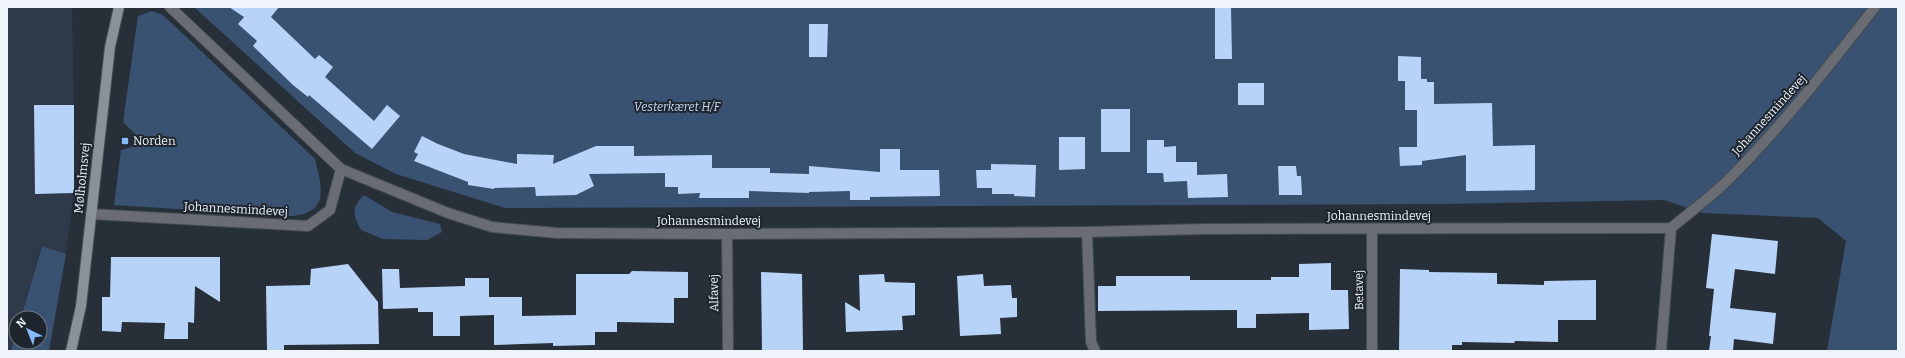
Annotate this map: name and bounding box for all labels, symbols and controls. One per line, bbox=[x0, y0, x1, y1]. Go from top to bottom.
street label: Johannesmindevej bbox=[1728, 72, 1809, 159]
park label: Vesterkæret H/F bbox=[634, 100, 722, 114]
place label: Norden bbox=[133, 134, 176, 148]
marker: Norden bbox=[120, 136, 130, 146]
street label: Mølholmsvej bbox=[71, 142, 93, 214]
street label: Johannesmindevej bbox=[183, 199, 288, 219]
street label: Johannesmindevej bbox=[1326, 209, 1431, 223]
street label: Johannesmindevej bbox=[656, 214, 761, 228]
street label: Betavej bbox=[1352, 270, 1366, 310]
street label: Alfavej bbox=[707, 274, 721, 312]
north arrow bbox=[8, 310, 48, 350]
text: N bbox=[14, 315, 29, 331]

